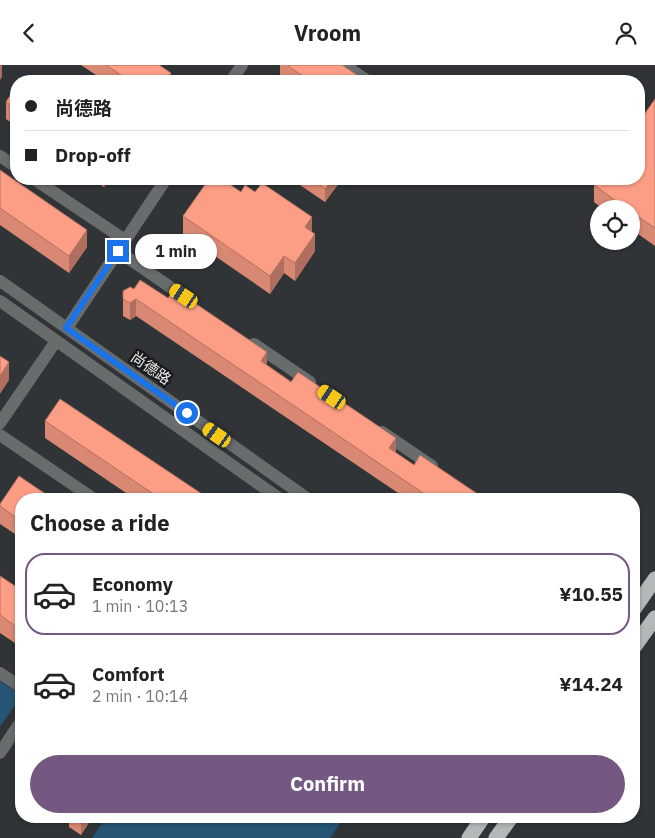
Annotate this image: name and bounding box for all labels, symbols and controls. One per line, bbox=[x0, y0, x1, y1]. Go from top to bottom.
text: Vroom bbox=[294, 18, 361, 47]
icon: back bbox=[15, 19, 43, 47]
icon: person bbox=[612, 19, 640, 47]
text: 尚德路 bbox=[55, 96, 112, 120]
text: Drop-off bbox=[55, 143, 131, 167]
map controls bbox=[590, 200, 640, 250]
button: locate bbox=[590, 200, 640, 250]
callout: 1 min bbox=[136, 233, 218, 269]
route end bbox=[107, 240, 129, 262]
text: 1 min bbox=[155, 241, 197, 261]
car bbox=[167, 281, 200, 311]
street label: 尚德路 bbox=[127, 347, 175, 389]
car bbox=[315, 382, 348, 412]
route start bbox=[176, 402, 198, 424]
car bbox=[200, 420, 233, 450]
text: Choose a ride bbox=[30, 508, 170, 537]
icon: car bbox=[32, 572, 77, 617]
text: Economy bbox=[92, 572, 173, 596]
text: ¥10.55 bbox=[559, 582, 623, 606]
text: 1 min · 10:13 bbox=[92, 596, 188, 616]
icon: car bbox=[32, 662, 77, 707]
text: Comfort bbox=[92, 662, 165, 686]
text: ¥14.24 bbox=[559, 672, 623, 696]
text: 2 min · 10:14 bbox=[92, 686, 188, 706]
button: Confirm bbox=[30, 755, 625, 813]

